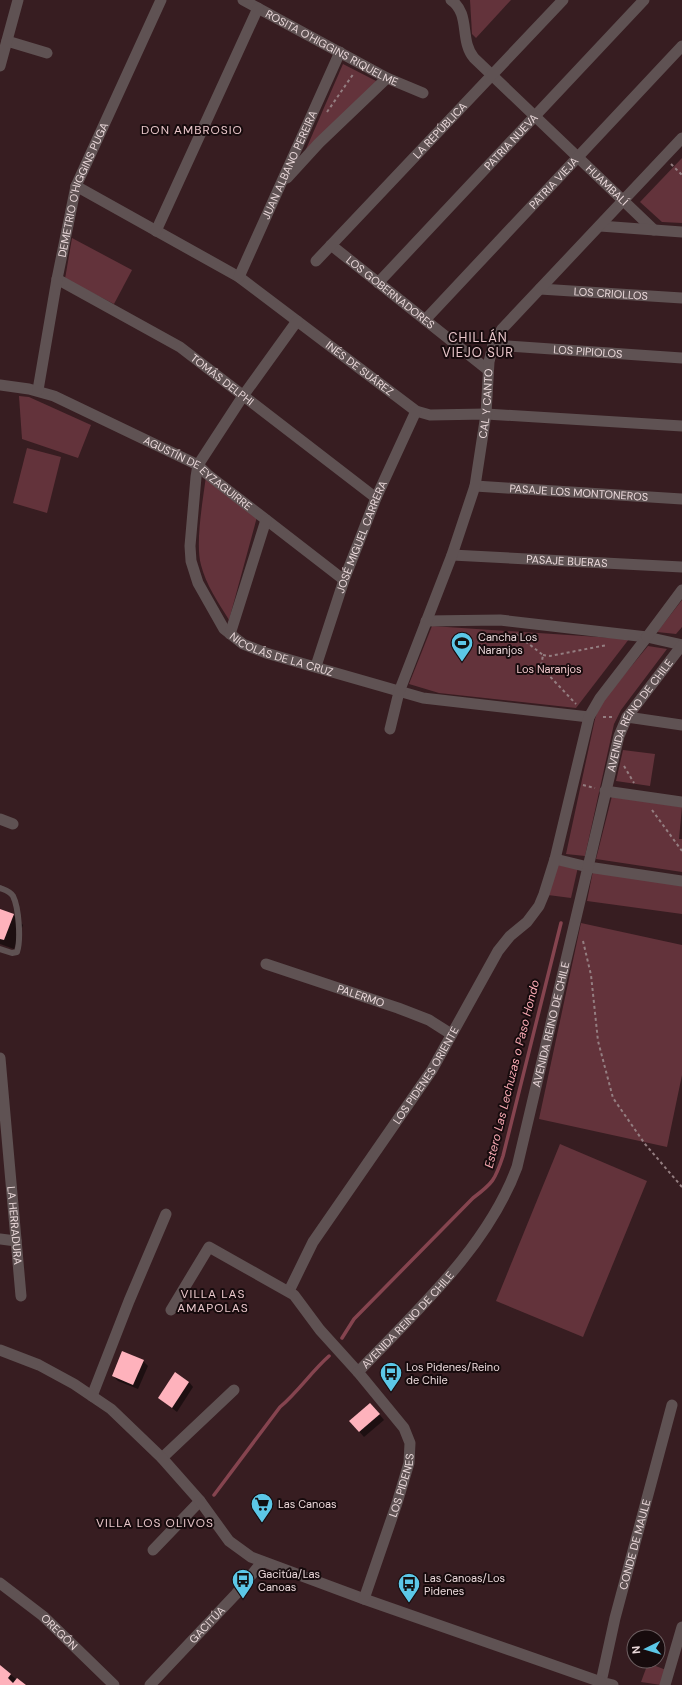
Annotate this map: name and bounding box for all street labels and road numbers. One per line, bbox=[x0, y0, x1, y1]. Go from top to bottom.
street label: ROSITA O'HIGGINS RIQUELME bbox=[263, 7, 400, 89]
street label: LA REPÚBLICA bbox=[410, 99, 470, 161]
street label: JUAN ALBANO PEREIRA bbox=[259, 108, 320, 222]
street label: PATRIA NUEVA bbox=[481, 111, 541, 173]
street label: DEMETRIO O'HIGGINS PUGA bbox=[55, 120, 111, 258]
street label: PATRIA VIEJA bbox=[526, 154, 581, 212]
street label: HUAMBALÍ bbox=[583, 162, 631, 209]
street label: LOS GOBERNADORES bbox=[343, 253, 438, 332]
street label: LOS CRIOLLOS bbox=[573, 284, 648, 303]
street label: INÉS DE SUÁREZ bbox=[323, 338, 397, 399]
street label: LOS PIPIOLOS bbox=[553, 342, 623, 361]
street label: TOMÁS DELPHI bbox=[188, 351, 257, 408]
street label: CAL Y CANTO bbox=[475, 368, 496, 439]
street label: AGUSTÍN DE EYZAGUIRRE bbox=[141, 433, 255, 513]
street label: JOSÉ MIGUEL CARRERA bbox=[333, 478, 390, 595]
street label: PASAJE LOS MONTONEROS bbox=[509, 481, 649, 504]
street label: PASAJE BUERAS bbox=[526, 552, 608, 570]
street label: NICOLÁS DE LA CRUZ bbox=[227, 629, 335, 679]
street label: AVENIDA REINO DE CHILE bbox=[604, 656, 676, 773]
street label: AVENIDA REINO DE CHILE bbox=[529, 960, 572, 1088]
street label: PALERMO bbox=[335, 981, 386, 1010]
street label: LOS PIDENES ORIENTE bbox=[390, 1024, 462, 1127]
street label: LA HERRADURA bbox=[4, 1185, 25, 1265]
street label: AVENIDA REINO DE CHILE bbox=[358, 1268, 457, 1371]
street label: LOS PIDENES bbox=[386, 1453, 416, 1519]
street label: CONDE DE MAULE bbox=[616, 1498, 653, 1591]
street label: GACITÚA bbox=[186, 1603, 228, 1646]
street label: OREGÓN bbox=[38, 1611, 81, 1653]

